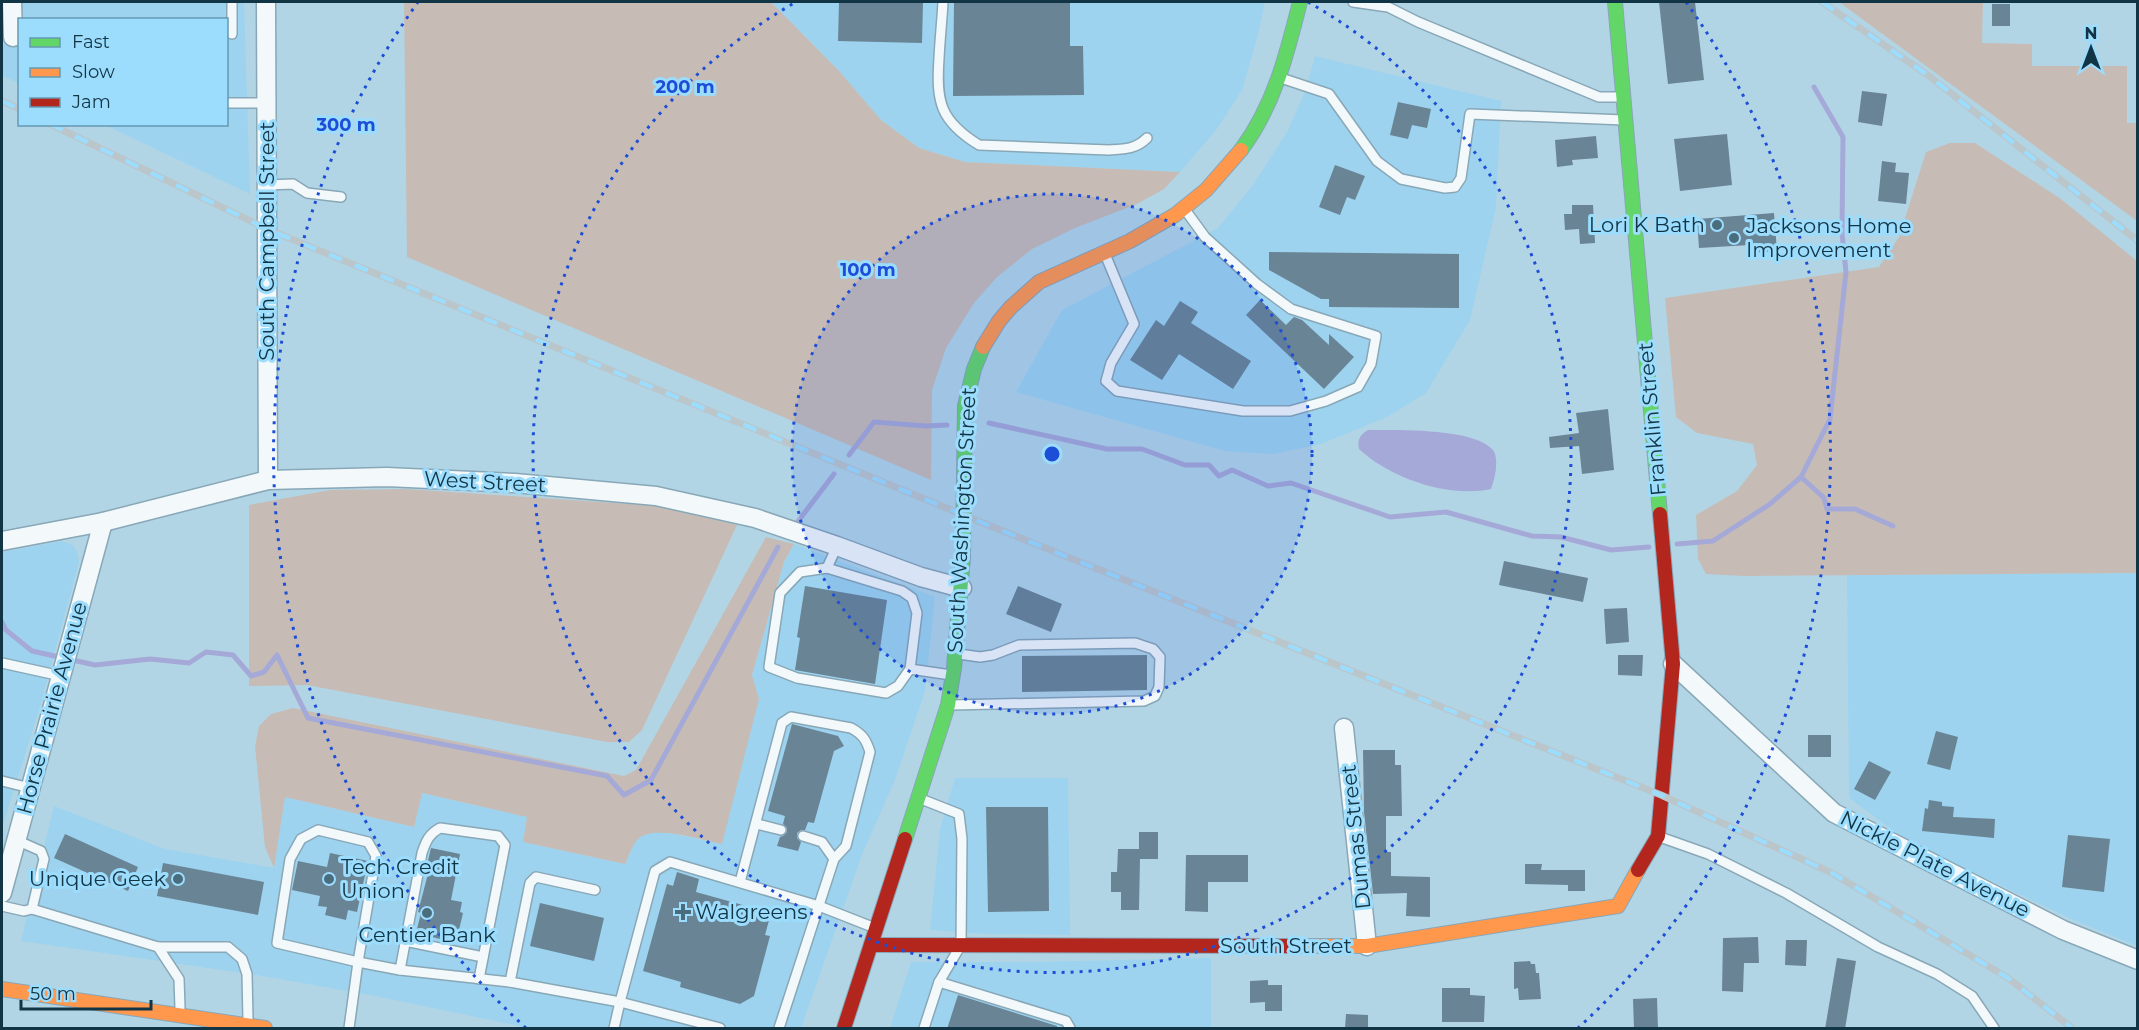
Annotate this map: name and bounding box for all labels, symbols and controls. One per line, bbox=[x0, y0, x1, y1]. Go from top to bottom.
legend bbox=[18, 18, 228, 126]
north arrow bbox=[2061, 18, 2121, 78]
text: N bbox=[2085, 24, 2097, 43]
text: Fast bbox=[72, 31, 110, 53]
text: Slow bbox=[72, 61, 115, 83]
text: 200 m bbox=[655, 76, 715, 98]
text: Jam bbox=[71, 91, 111, 113]
text: 300 m bbox=[315, 114, 376, 136]
street label: South Campbell Street bbox=[254, 121, 279, 361]
place label: Lori K Bath bbox=[1589, 212, 1705, 237]
place label: Jacksons Home Improvement bbox=[1745, 213, 1911, 262]
marker: Lori K Bath bbox=[1710, 218, 1724, 232]
marker: Jacksons Home Improvement bbox=[1727, 231, 1741, 245]
text: 100 m bbox=[840, 259, 896, 281]
street label: Franklin Street bbox=[1632, 341, 1671, 497]
street label: South Washington Street bbox=[942, 386, 981, 654]
centre of rings bbox=[1042, 444, 1062, 464]
street label: West Street bbox=[423, 466, 547, 497]
street label: Horse Prairie Avenue bbox=[11, 599, 92, 817]
street label: Dumas Street bbox=[1335, 763, 1376, 911]
street label: Nickle Plate Avenue bbox=[1836, 805, 2034, 922]
place label: Tech Credit Union bbox=[341, 854, 460, 903]
place label: Unique Geek bbox=[29, 866, 166, 891]
marker: Unique Geek bbox=[171, 872, 185, 886]
marker: Tech Credit Union bbox=[322, 872, 336, 886]
place label: Walgreens bbox=[695, 899, 808, 924]
marker: Walgreens bbox=[676, 905, 690, 919]
marker: Centier Bank bbox=[420, 906, 434, 920]
place label: Centier Bank bbox=[358, 922, 496, 947]
street label: South Street bbox=[1220, 933, 1352, 958]
scale bar bbox=[21, 973, 152, 1011]
text: 50 m bbox=[30, 983, 76, 1005]

